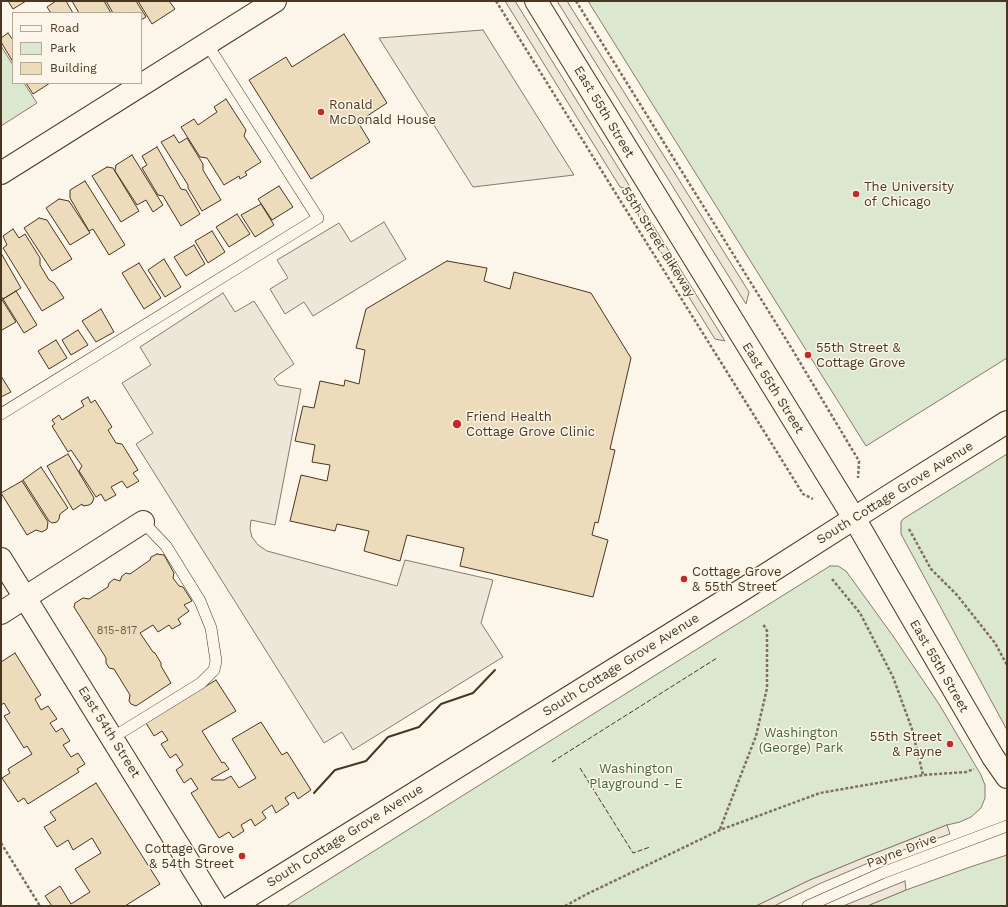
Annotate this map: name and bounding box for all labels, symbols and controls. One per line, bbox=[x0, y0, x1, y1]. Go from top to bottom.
legend bbox=[12, 12, 142, 84]
text: Road bbox=[50, 21, 79, 35]
text: Park bbox=[50, 41, 76, 55]
text: Building bbox=[50, 61, 97, 75]
street label: East 55th Street bbox=[570, 63, 638, 161]
place label: Ronald McDonald House bbox=[329, 97, 436, 128]
marker: Ronald McDonald House bbox=[316, 107, 326, 117]
place label: The University of Chicago bbox=[864, 179, 954, 210]
street label: 55th Street Bikeway bbox=[618, 184, 698, 300]
marker: The University of Chicago bbox=[851, 189, 861, 199]
street label: East 55th Street bbox=[739, 340, 807, 436]
place label: 55th Street & Cottage Grove bbox=[816, 340, 905, 371]
marker: 55th Street & Cottage Grove bbox=[803, 350, 813, 360]
place label: Friend Health Cottage Grove Clinic bbox=[466, 409, 595, 440]
marker: Friend Health Cottage Grove Clinic bbox=[451, 418, 463, 430]
street label: South Cottage Grove Avenue bbox=[814, 438, 976, 548]
place label: Cottage Grove & 55th Street bbox=[692, 564, 781, 595]
marker: Cottage Grove & 55th Street bbox=[679, 574, 689, 584]
street label: South Cottage Grove Avenue bbox=[540, 610, 702, 720]
street label: East 55th Street bbox=[906, 617, 972, 715]
house number: 815-817 bbox=[97, 624, 137, 638]
street label: East 54th Street bbox=[75, 683, 143, 781]
park label: Washington (George) Park bbox=[759, 725, 843, 756]
place label: 55th Street & Payne bbox=[870, 729, 942, 760]
marker: 55th Street & Payne bbox=[945, 739, 955, 749]
park label: Washington Playground - E bbox=[589, 761, 683, 792]
street label: South Cottage Grove Avenue bbox=[264, 781, 426, 891]
street label: Payne Drive bbox=[865, 830, 939, 872]
place label: Cottage Grove & 54th Street bbox=[145, 841, 234, 872]
marker: Cottage Grove & 54th Street bbox=[237, 851, 247, 861]

